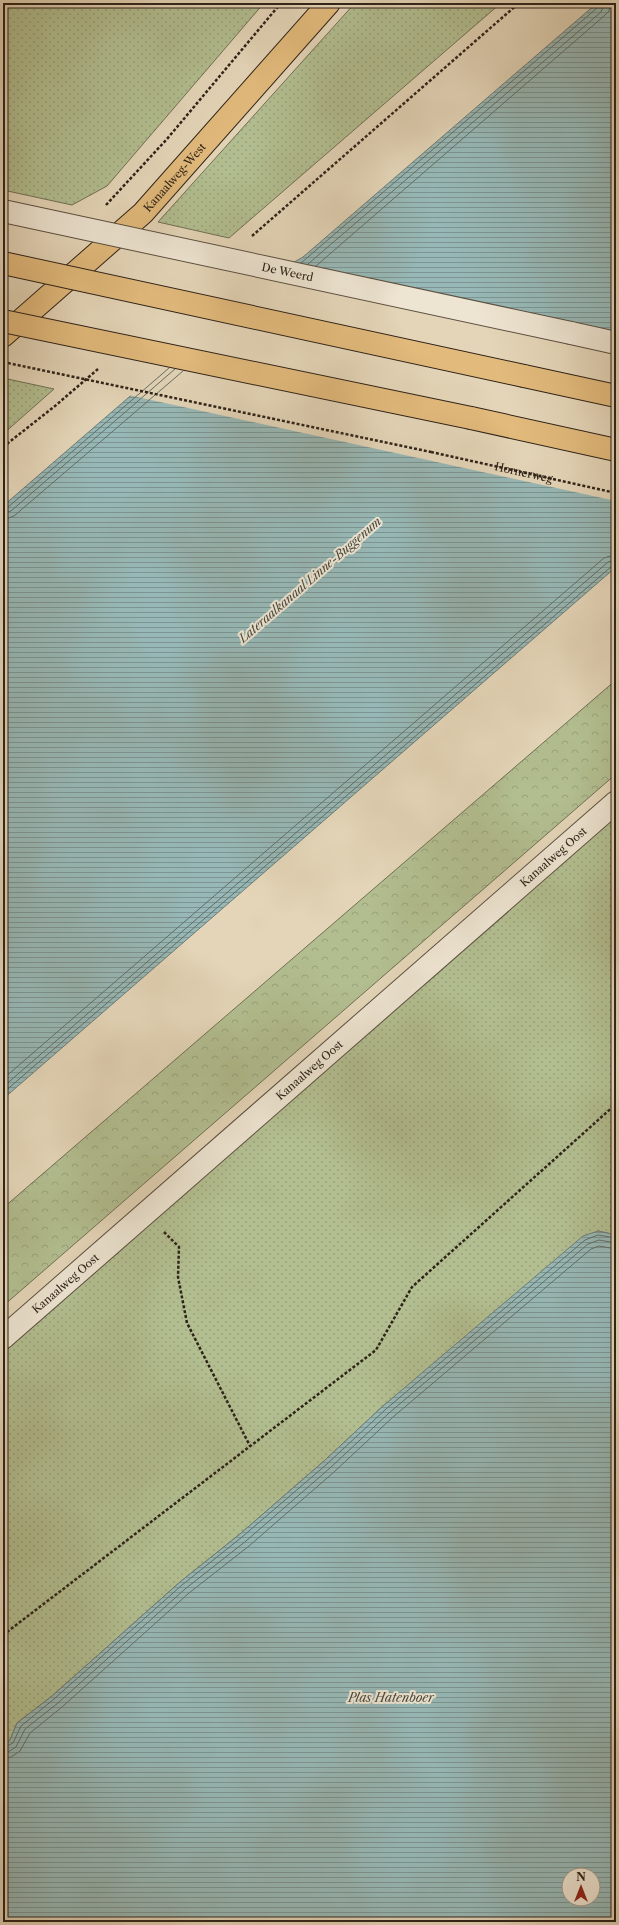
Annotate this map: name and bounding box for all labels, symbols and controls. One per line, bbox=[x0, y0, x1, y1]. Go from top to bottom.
street label: Kanaalweg-West bbox=[140, 140, 209, 215]
street label: De Weerd bbox=[260, 260, 315, 285]
street label: Hornerweg bbox=[493, 459, 554, 486]
water label: Lateraalkanaal Linne-Buggenum bbox=[235, 514, 384, 646]
street label: Kanaalweg Oost bbox=[517, 824, 590, 890]
street label: Kanaalweg Oost bbox=[273, 1037, 346, 1103]
street label: Kanaalweg Oost bbox=[29, 1250, 102, 1316]
water label: Plas Hatenboer bbox=[347, 1690, 435, 1705]
north arrow bbox=[561, 1867, 601, 1907]
text: N bbox=[576, 1870, 586, 1884]

